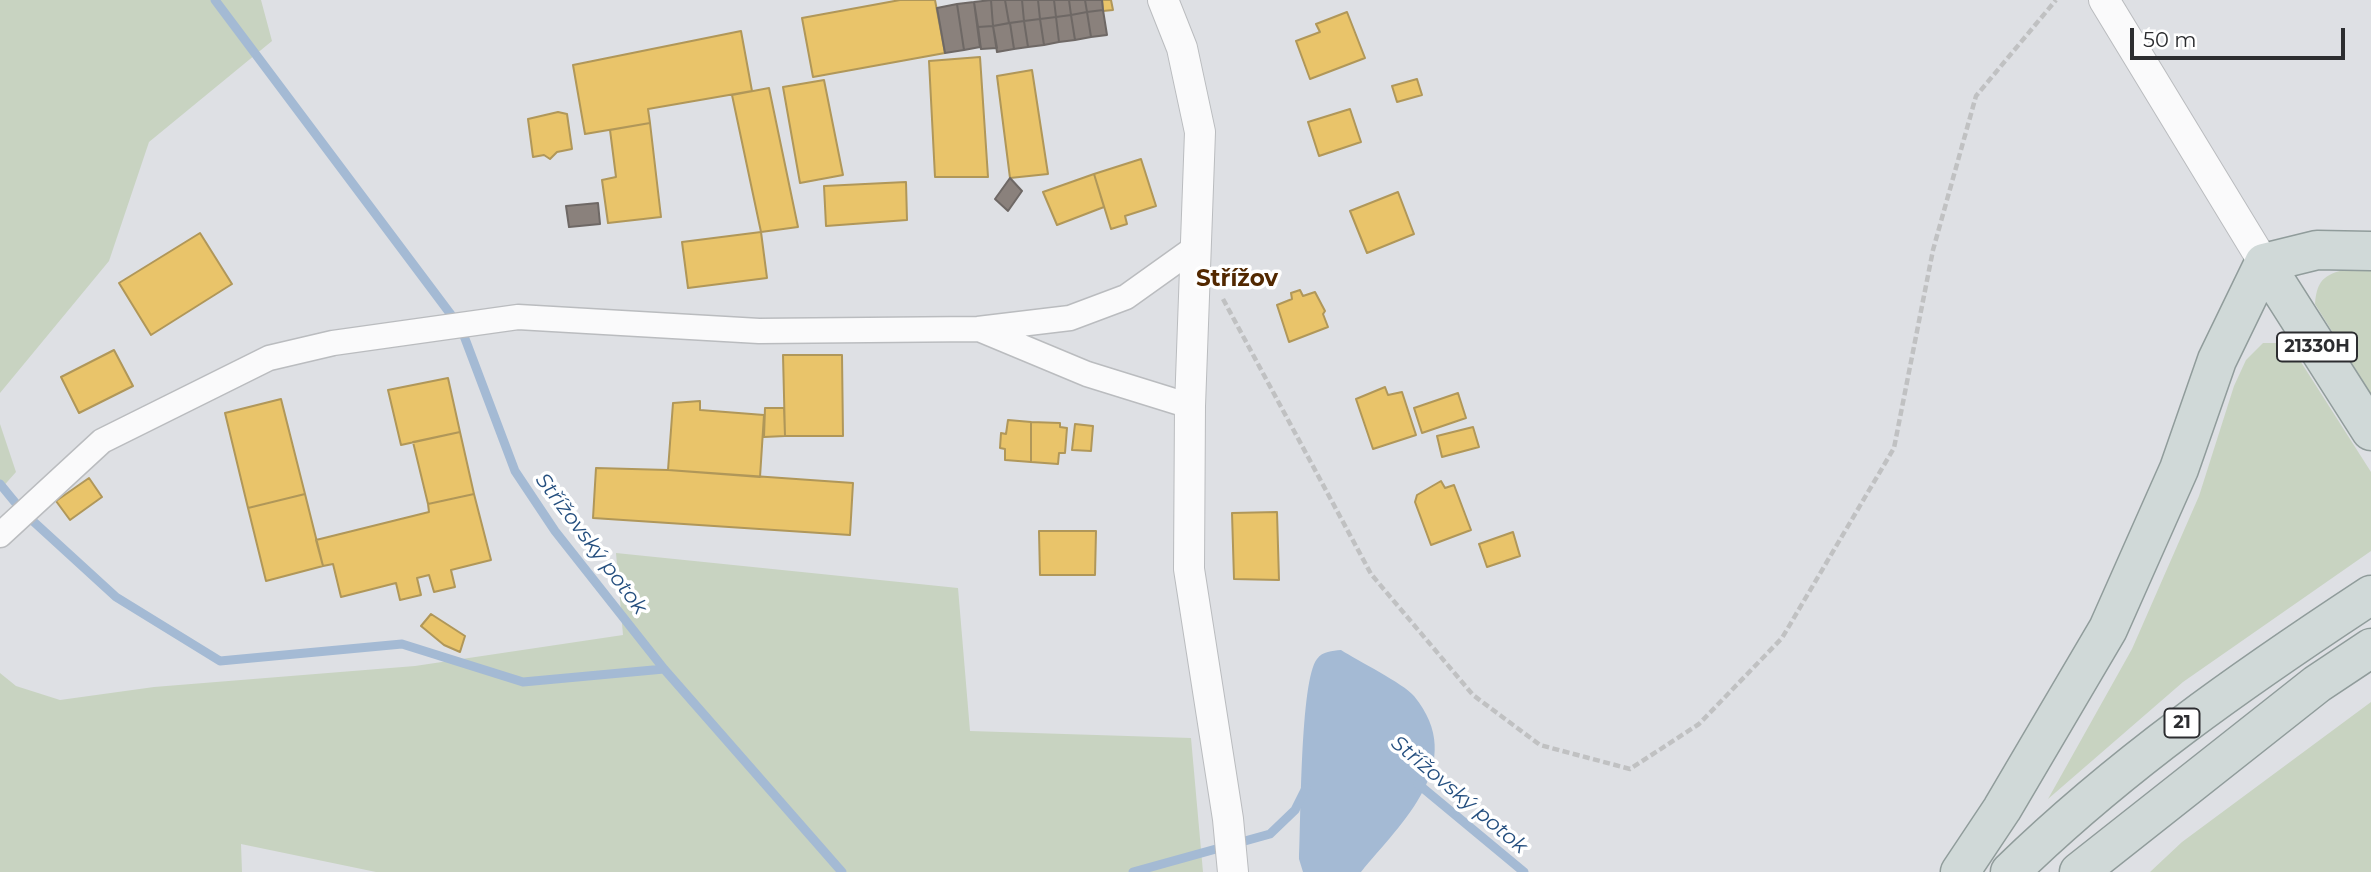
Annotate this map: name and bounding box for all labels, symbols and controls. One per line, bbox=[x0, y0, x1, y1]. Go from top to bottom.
scale bar bbox=[2133, 14, 2348, 58]
text: 50 m bbox=[2143, 27, 2197, 52]
district label: Střížov bbox=[1196, 265, 1278, 293]
road number: 21330H bbox=[2277, 332, 2357, 362]
water label: Střížovský potok bbox=[530, 468, 652, 620]
road number: 21 bbox=[2164, 708, 2200, 738]
water label: Střížovský potok bbox=[1386, 731, 1532, 859]

